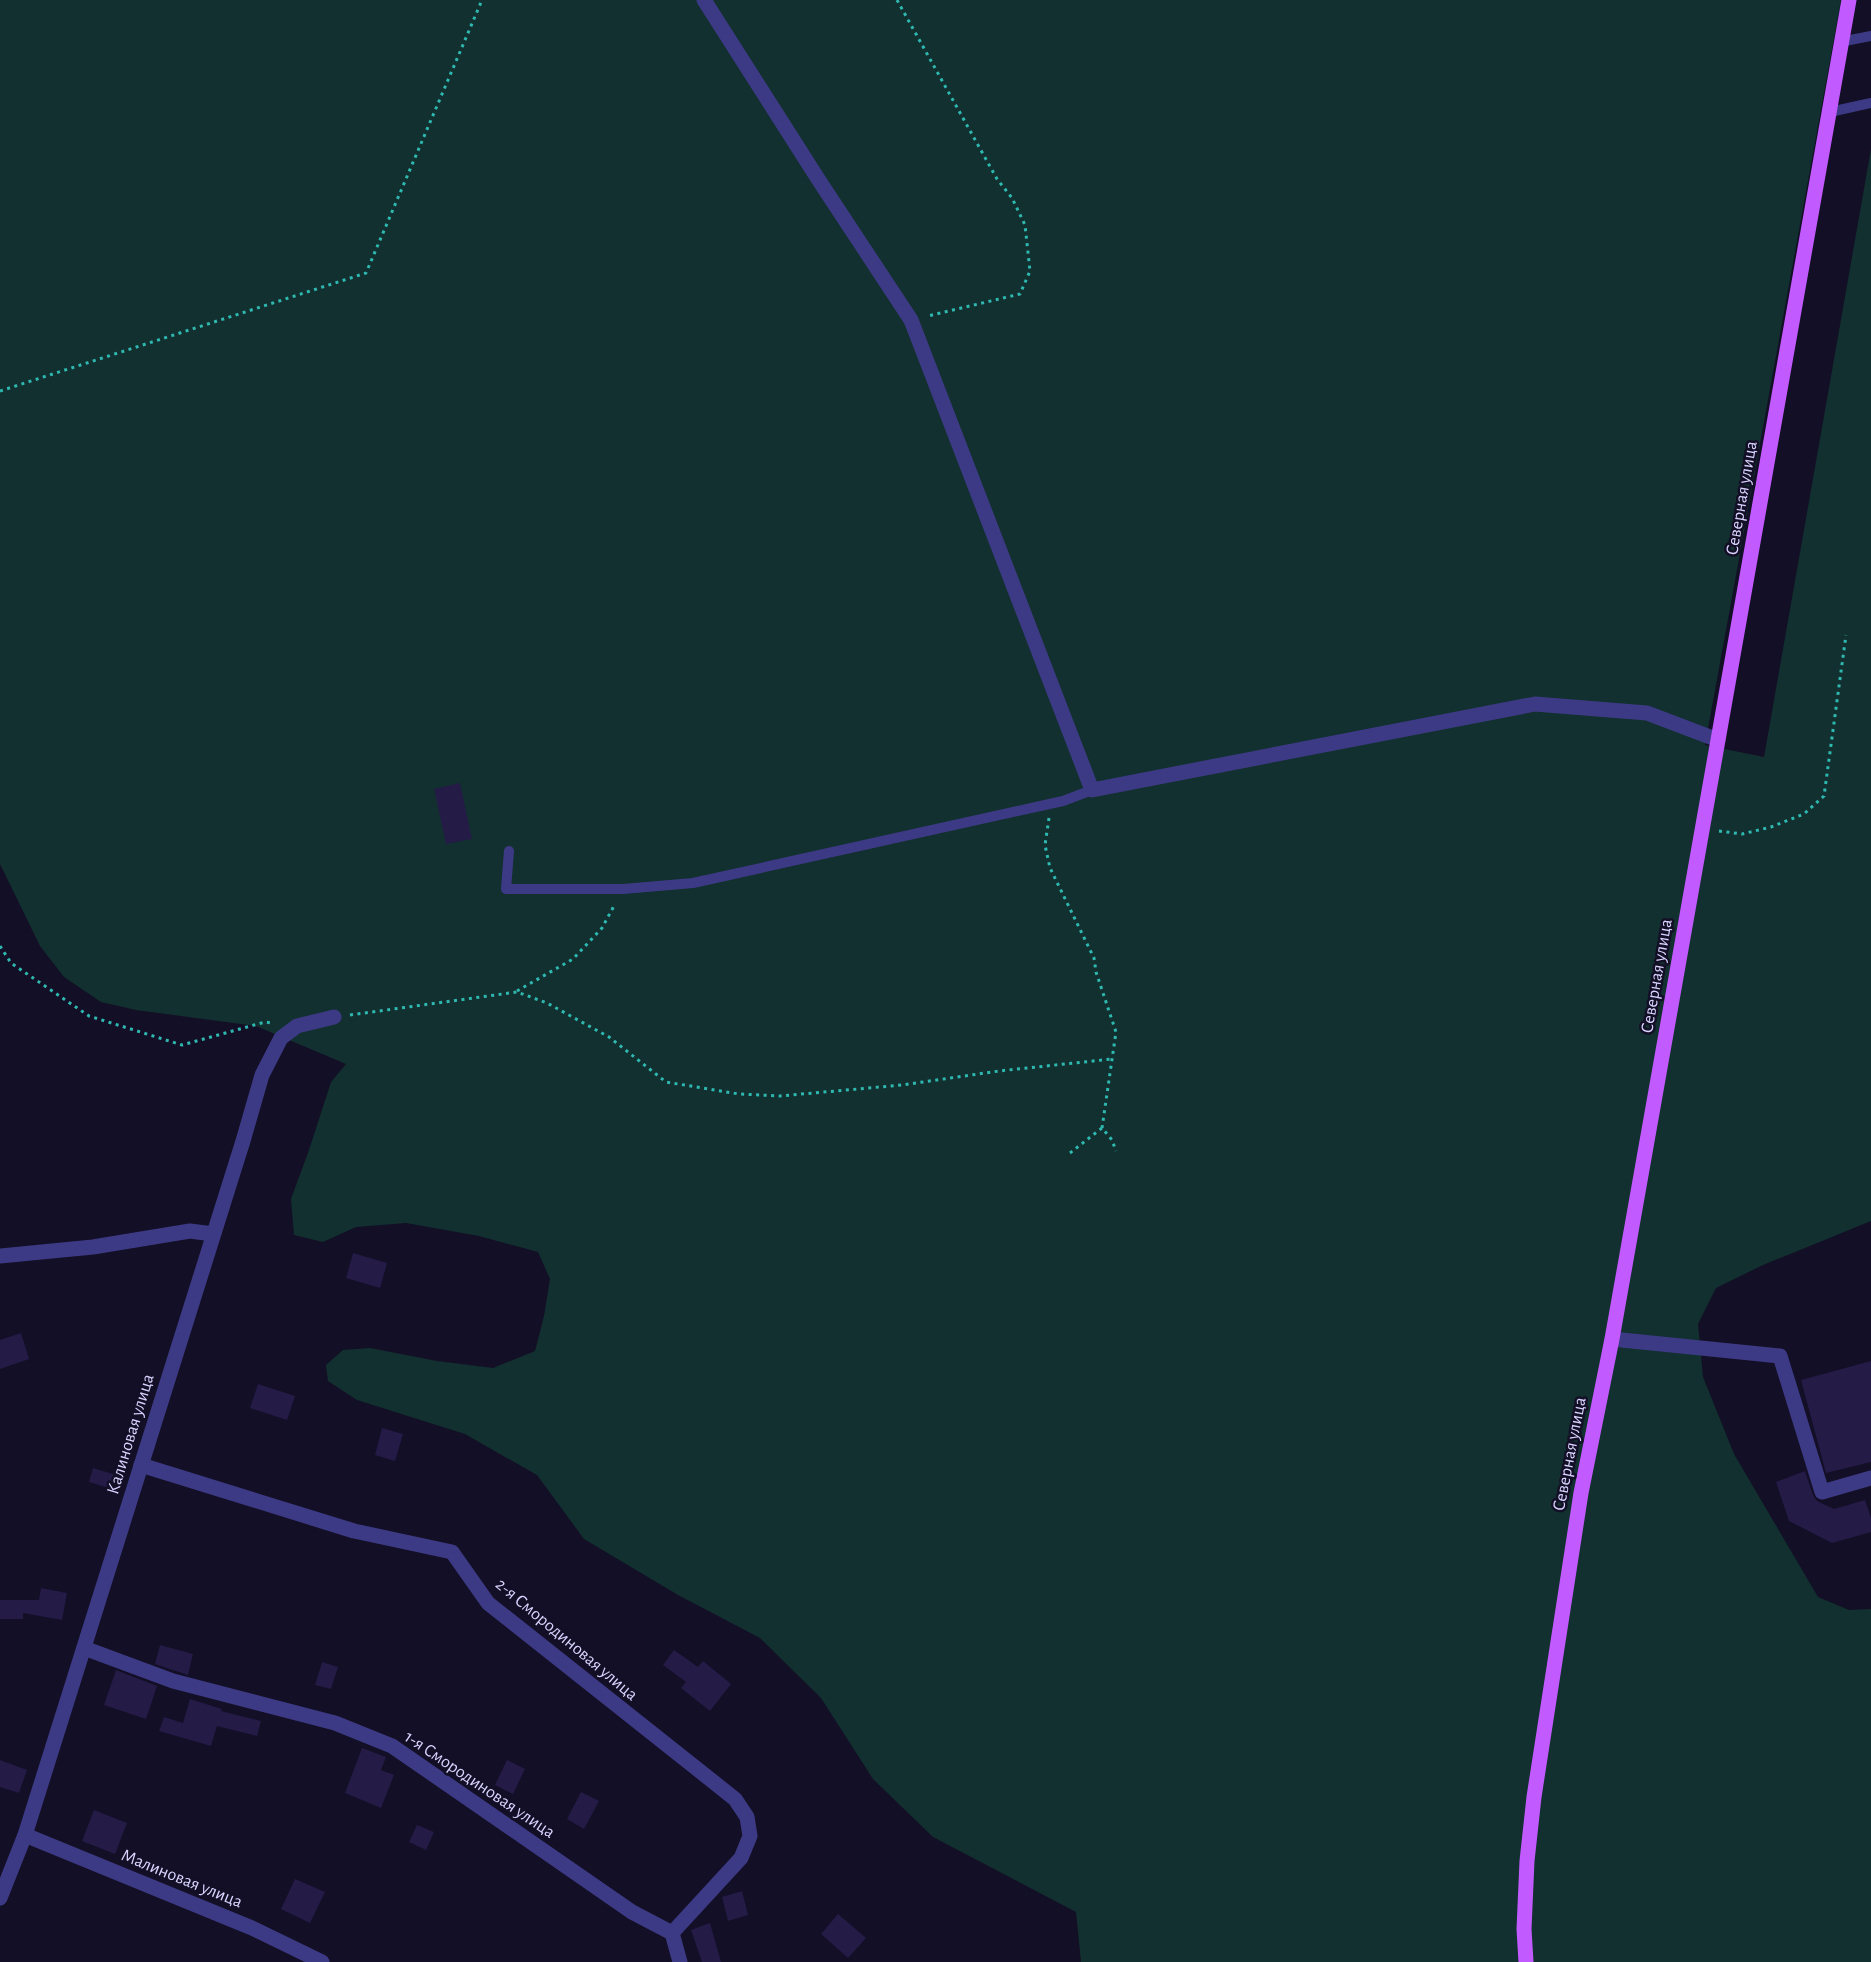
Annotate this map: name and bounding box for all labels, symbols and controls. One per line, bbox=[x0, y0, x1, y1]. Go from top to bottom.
street label: Северная улица bbox=[1723, 440, 1761, 557]
street label: Северная улица bbox=[1638, 918, 1676, 1035]
street label: Калиновая улица bbox=[104, 1372, 158, 1497]
street label: Северная улица bbox=[1550, 1396, 1590, 1513]
street label: 2-я Смородиновая улица bbox=[492, 1575, 641, 1704]
street label: 1-я Смородиновая улица bbox=[401, 1728, 558, 1842]
street label: Малиновая улица bbox=[118, 1846, 245, 1911]

